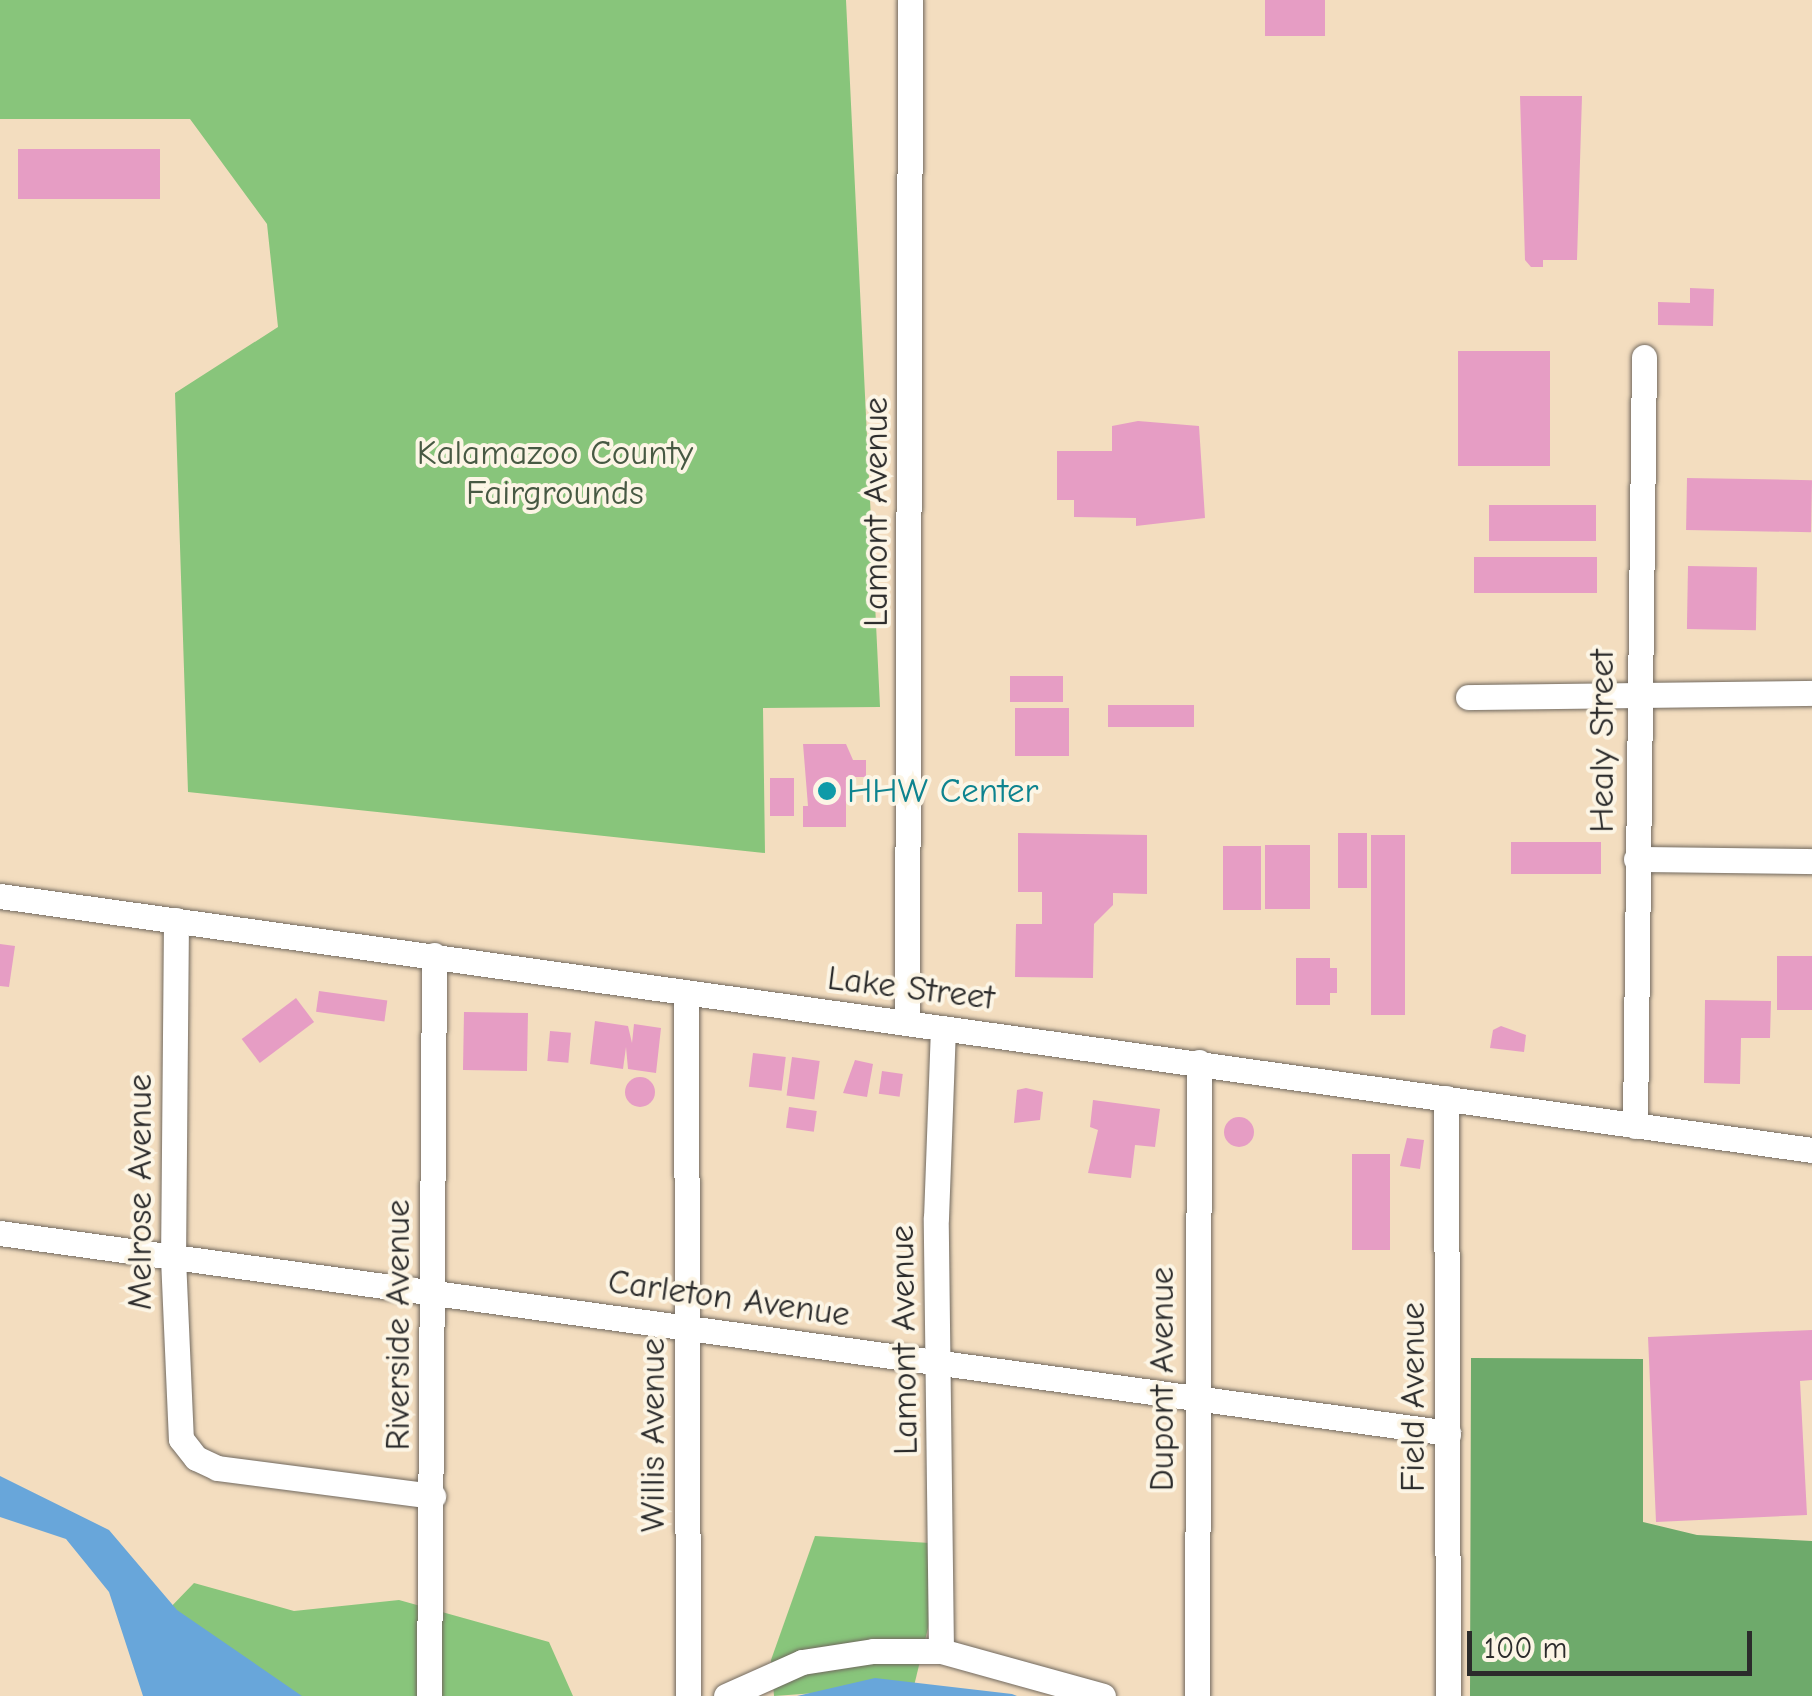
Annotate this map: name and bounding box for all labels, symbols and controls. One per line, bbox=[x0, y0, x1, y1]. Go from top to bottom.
street label: Lamont Avenue bbox=[855, 397, 897, 627]
park label: Kalamazoo County Fairgrounds bbox=[417, 432, 693, 514]
street label: Healy Street bbox=[1581, 649, 1623, 833]
place label: HHW Center bbox=[847, 770, 1038, 812]
marker: HHW Center bbox=[816, 780, 838, 802]
street label: Lake Street bbox=[825, 957, 997, 1019]
street label: Melrose Avenue bbox=[119, 1074, 161, 1310]
street label: Riverside Avenue bbox=[377, 1199, 419, 1451]
street label: Lamont Avenue bbox=[881, 1225, 927, 1455]
street label: Carleton Avenue bbox=[605, 1260, 853, 1336]
street label: Dupont Avenue bbox=[1141, 1267, 1183, 1491]
street label: Field Avenue bbox=[1392, 1302, 1434, 1492]
street label: Willis Avenue bbox=[632, 1338, 674, 1532]
scale bar bbox=[1472, 1611, 1757, 1673]
text: 100 m bbox=[1484, 1631, 1567, 1666]

